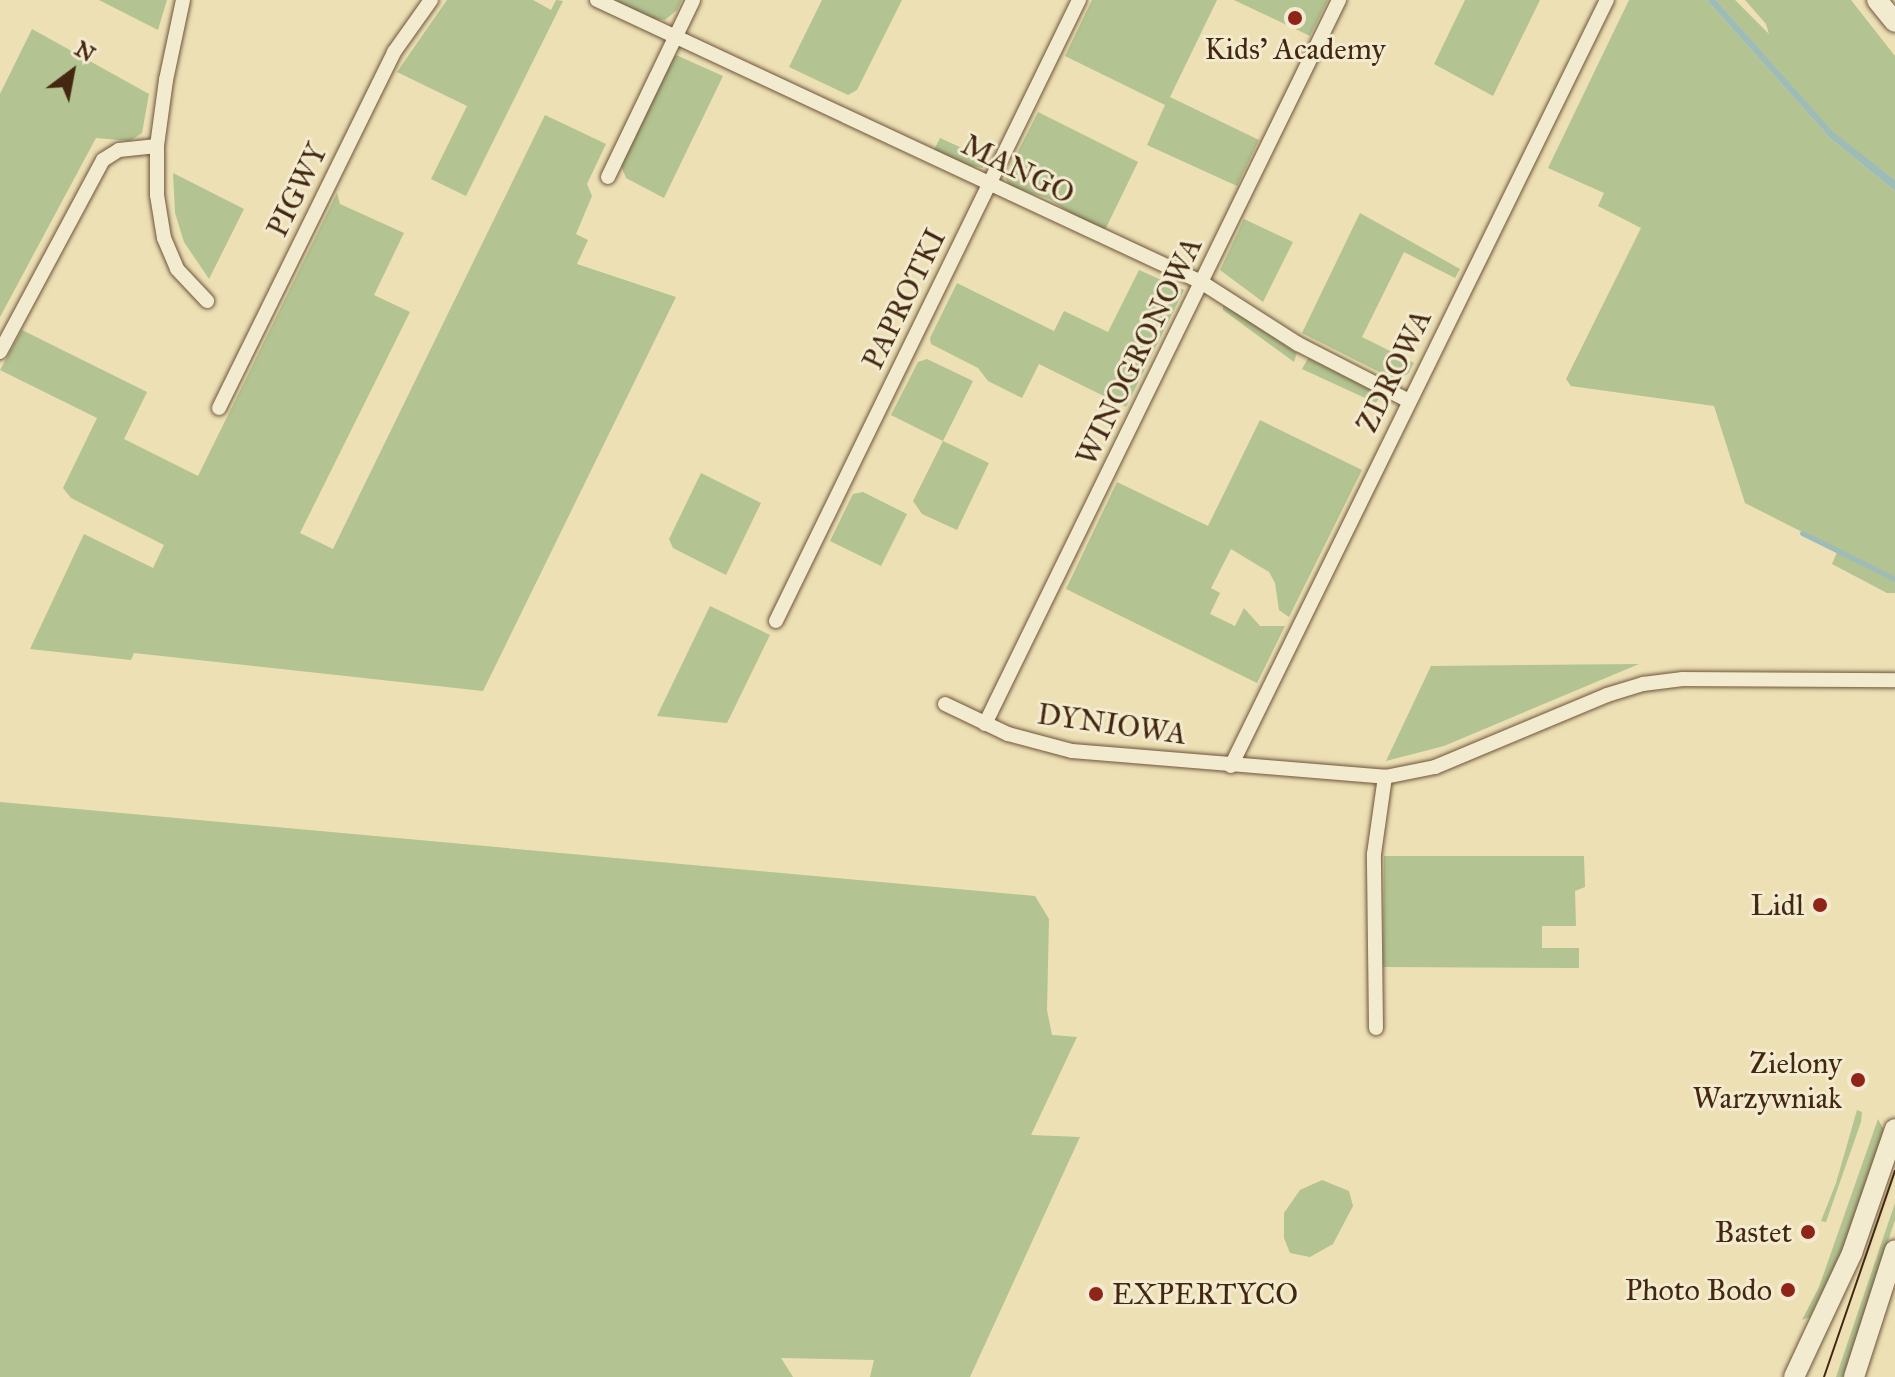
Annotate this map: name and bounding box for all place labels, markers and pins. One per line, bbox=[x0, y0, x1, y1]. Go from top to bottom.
marker: Kids' Academy bbox=[1286, 9, 1304, 27]
place label: Kids' Academy bbox=[1205, 31, 1385, 67]
place label: Lidl bbox=[1751, 887, 1804, 923]
marker: Lidl bbox=[1811, 896, 1829, 914]
place label: Zielony Warzywniak bbox=[1692, 1045, 1842, 1116]
marker: Zielony Warzywniak bbox=[1849, 1071, 1867, 1089]
place label: Bastet bbox=[1715, 1214, 1792, 1250]
marker: Bastet bbox=[1799, 1223, 1817, 1241]
place label: Photo Bodo bbox=[1625, 1272, 1772, 1308]
place label: EXPERTYCO bbox=[1112, 1276, 1298, 1312]
marker: Photo Bodo bbox=[1779, 1281, 1797, 1299]
marker: EXPERTYCO bbox=[1087, 1285, 1105, 1303]

